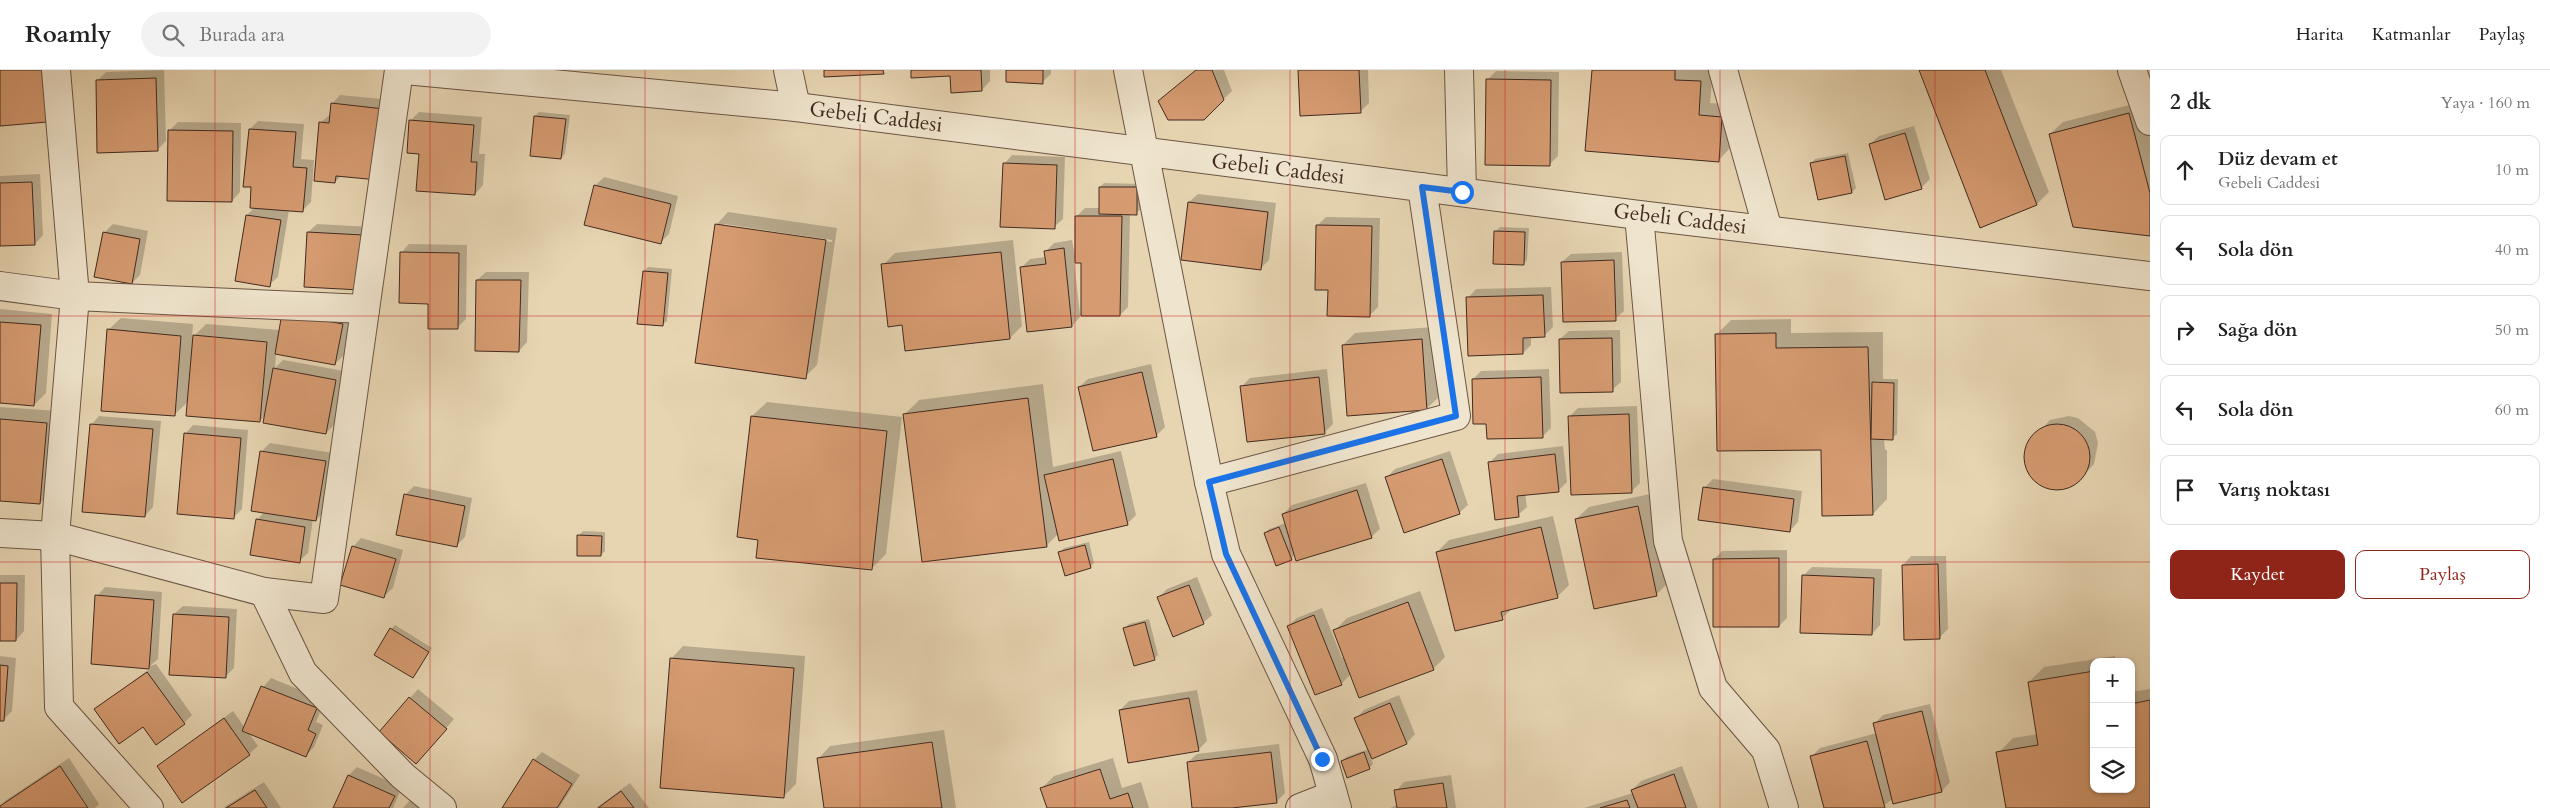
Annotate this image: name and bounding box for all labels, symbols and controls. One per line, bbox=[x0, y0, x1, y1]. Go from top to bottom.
search box bbox=[141, 12, 491, 57]
text: Roamly bbox=[25, 18, 111, 51]
icon: search bbox=[159, 21, 187, 49]
text: Burada ara bbox=[199, 22, 285, 48]
text: Harita bbox=[2296, 22, 2344, 47]
text: Katmanlar bbox=[2372, 22, 2451, 47]
text: Paylaş bbox=[2479, 22, 2525, 47]
text: 2 dk bbox=[2170, 88, 2211, 117]
text: Yaya · 160 m bbox=[2441, 92, 2530, 114]
street label: Gebeli Caddesi bbox=[808, 94, 944, 140]
street label: Gebeli Caddesi bbox=[1210, 146, 1346, 192]
text: Düz devam et bbox=[2218, 146, 2338, 172]
icon: ahead bbox=[2171, 156, 2199, 184]
text: 10 m bbox=[2495, 159, 2529, 181]
text: Gebeli Caddesi bbox=[2218, 172, 2320, 194]
route start bbox=[1451, 181, 1474, 204]
street label: Gebeli Caddesi bbox=[1612, 196, 1748, 242]
icon: left bbox=[2171, 236, 2199, 264]
text: Sola dön bbox=[2218, 237, 2293, 263]
text: 40 m bbox=[2495, 239, 2529, 261]
icon: right bbox=[2171, 316, 2199, 344]
text: Sağa dön bbox=[2218, 317, 2298, 343]
text: 50 m bbox=[2495, 319, 2529, 341]
icon: left bbox=[2171, 396, 2199, 424]
text: Sola dön bbox=[2218, 397, 2293, 423]
text: 60 m bbox=[2495, 399, 2529, 421]
icon: arrive bbox=[2171, 476, 2199, 504]
text: Varış noktası bbox=[2218, 477, 2330, 503]
button: Kaydet bbox=[2170, 550, 2345, 599]
button: Paylaş bbox=[2355, 550, 2530, 599]
map controls bbox=[2090, 658, 2135, 793]
button: + bbox=[2090, 658, 2135, 703]
button: − bbox=[2090, 703, 2135, 748]
route end bbox=[1311, 748, 1334, 771]
button: layers bbox=[2090, 748, 2135, 793]

